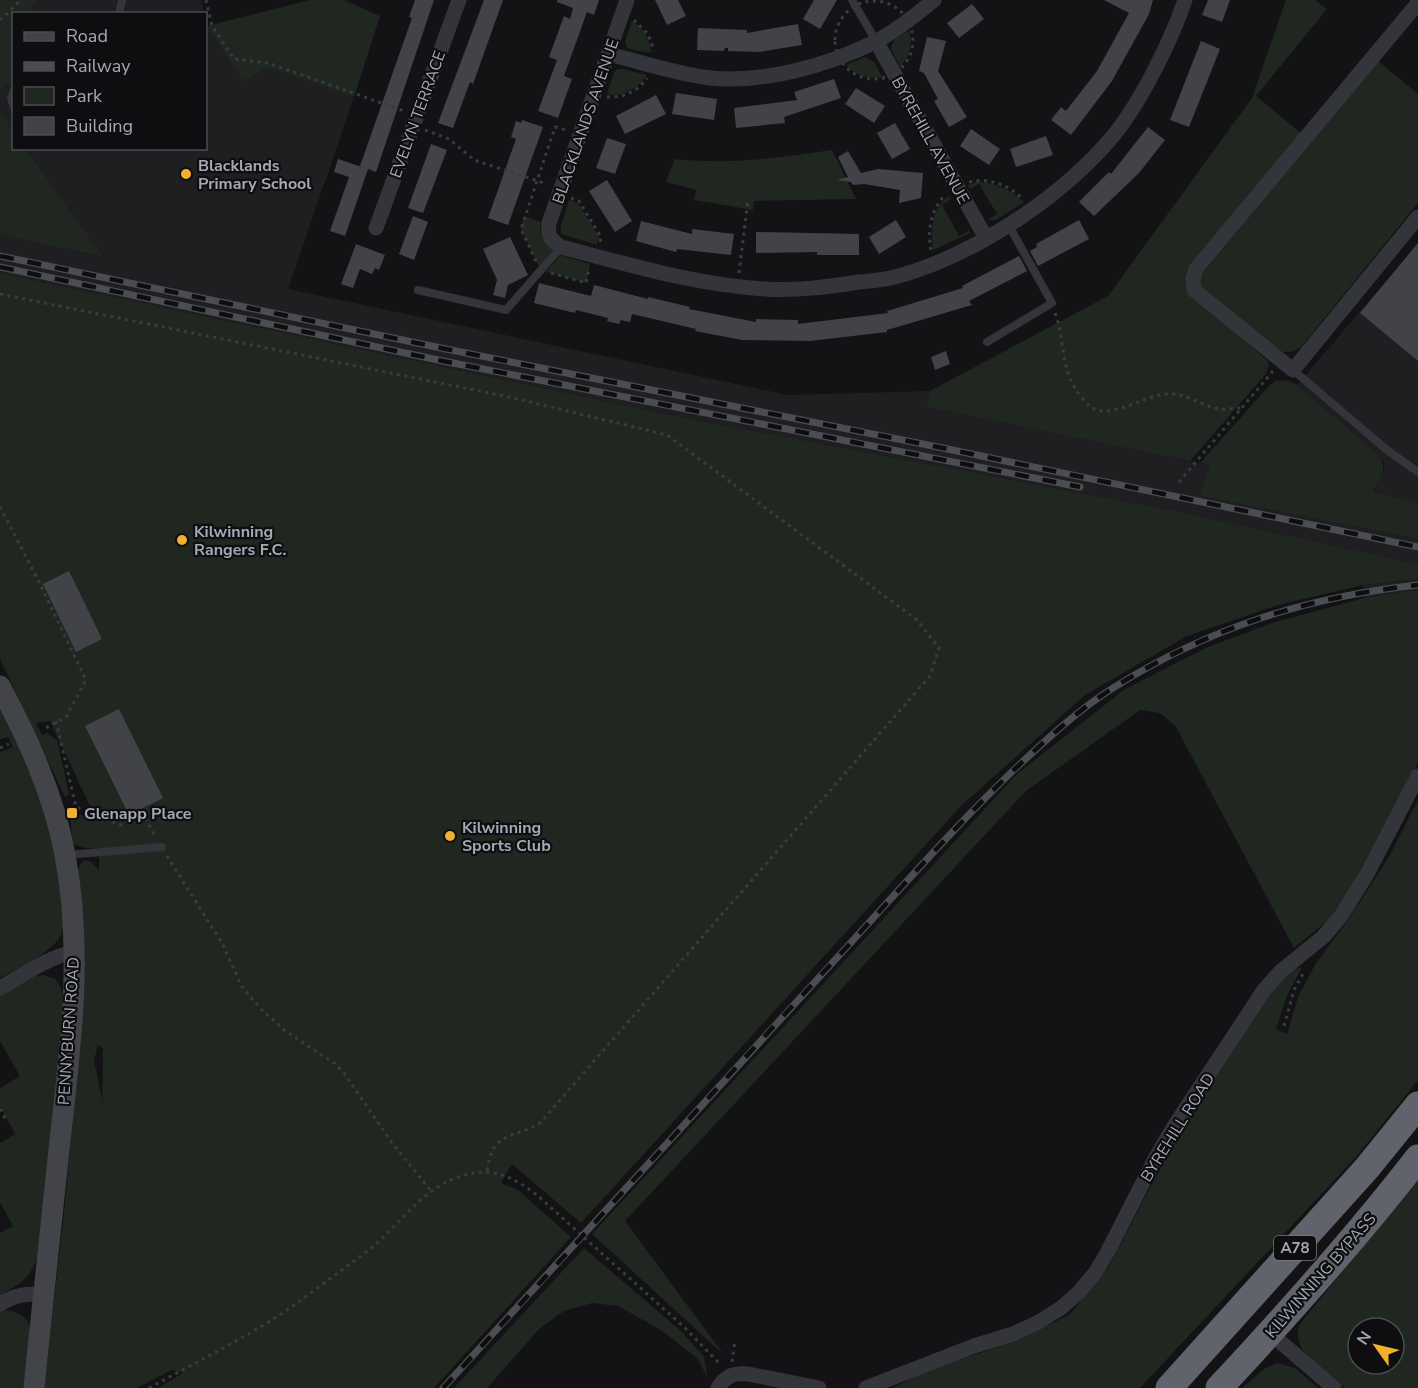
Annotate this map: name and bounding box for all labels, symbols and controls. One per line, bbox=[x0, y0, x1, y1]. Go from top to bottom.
legend bbox=[12, 12, 207, 150]
text: Road bbox=[66, 24, 108, 48]
street label: BLACKLANDS AVENUE bbox=[547, 36, 625, 207]
street label: EVELYN TERRACE bbox=[385, 48, 451, 181]
text: Railway bbox=[66, 54, 131, 78]
street label: BYREHILL AVENUE bbox=[886, 73, 974, 208]
text: Park bbox=[66, 84, 103, 108]
text: Building bbox=[66, 114, 133, 138]
place label: Blacklands Primary School bbox=[198, 155, 311, 195]
marker: Blacklands Primary School bbox=[179, 167, 193, 181]
place label: Kilwinning Rangers F.C. bbox=[194, 521, 287, 561]
marker: Kilwinning Rangers F.C. bbox=[175, 533, 189, 547]
place label: Glenapp Place bbox=[84, 803, 192, 825]
marker: Glenapp Place bbox=[65, 806, 79, 820]
place label: Kilwinning Sports Club bbox=[462, 817, 551, 857]
marker: Kilwinning Sports Club bbox=[443, 829, 457, 843]
street label: PENNYBURN ROAD bbox=[53, 956, 85, 1106]
street label: BYREHILL ROAD bbox=[1136, 1069, 1220, 1186]
street label: KILWINNING BYPASS bbox=[1261, 1209, 1379, 1341]
road number: A78 bbox=[1274, 1236, 1316, 1260]
north arrow bbox=[1346, 1316, 1406, 1376]

